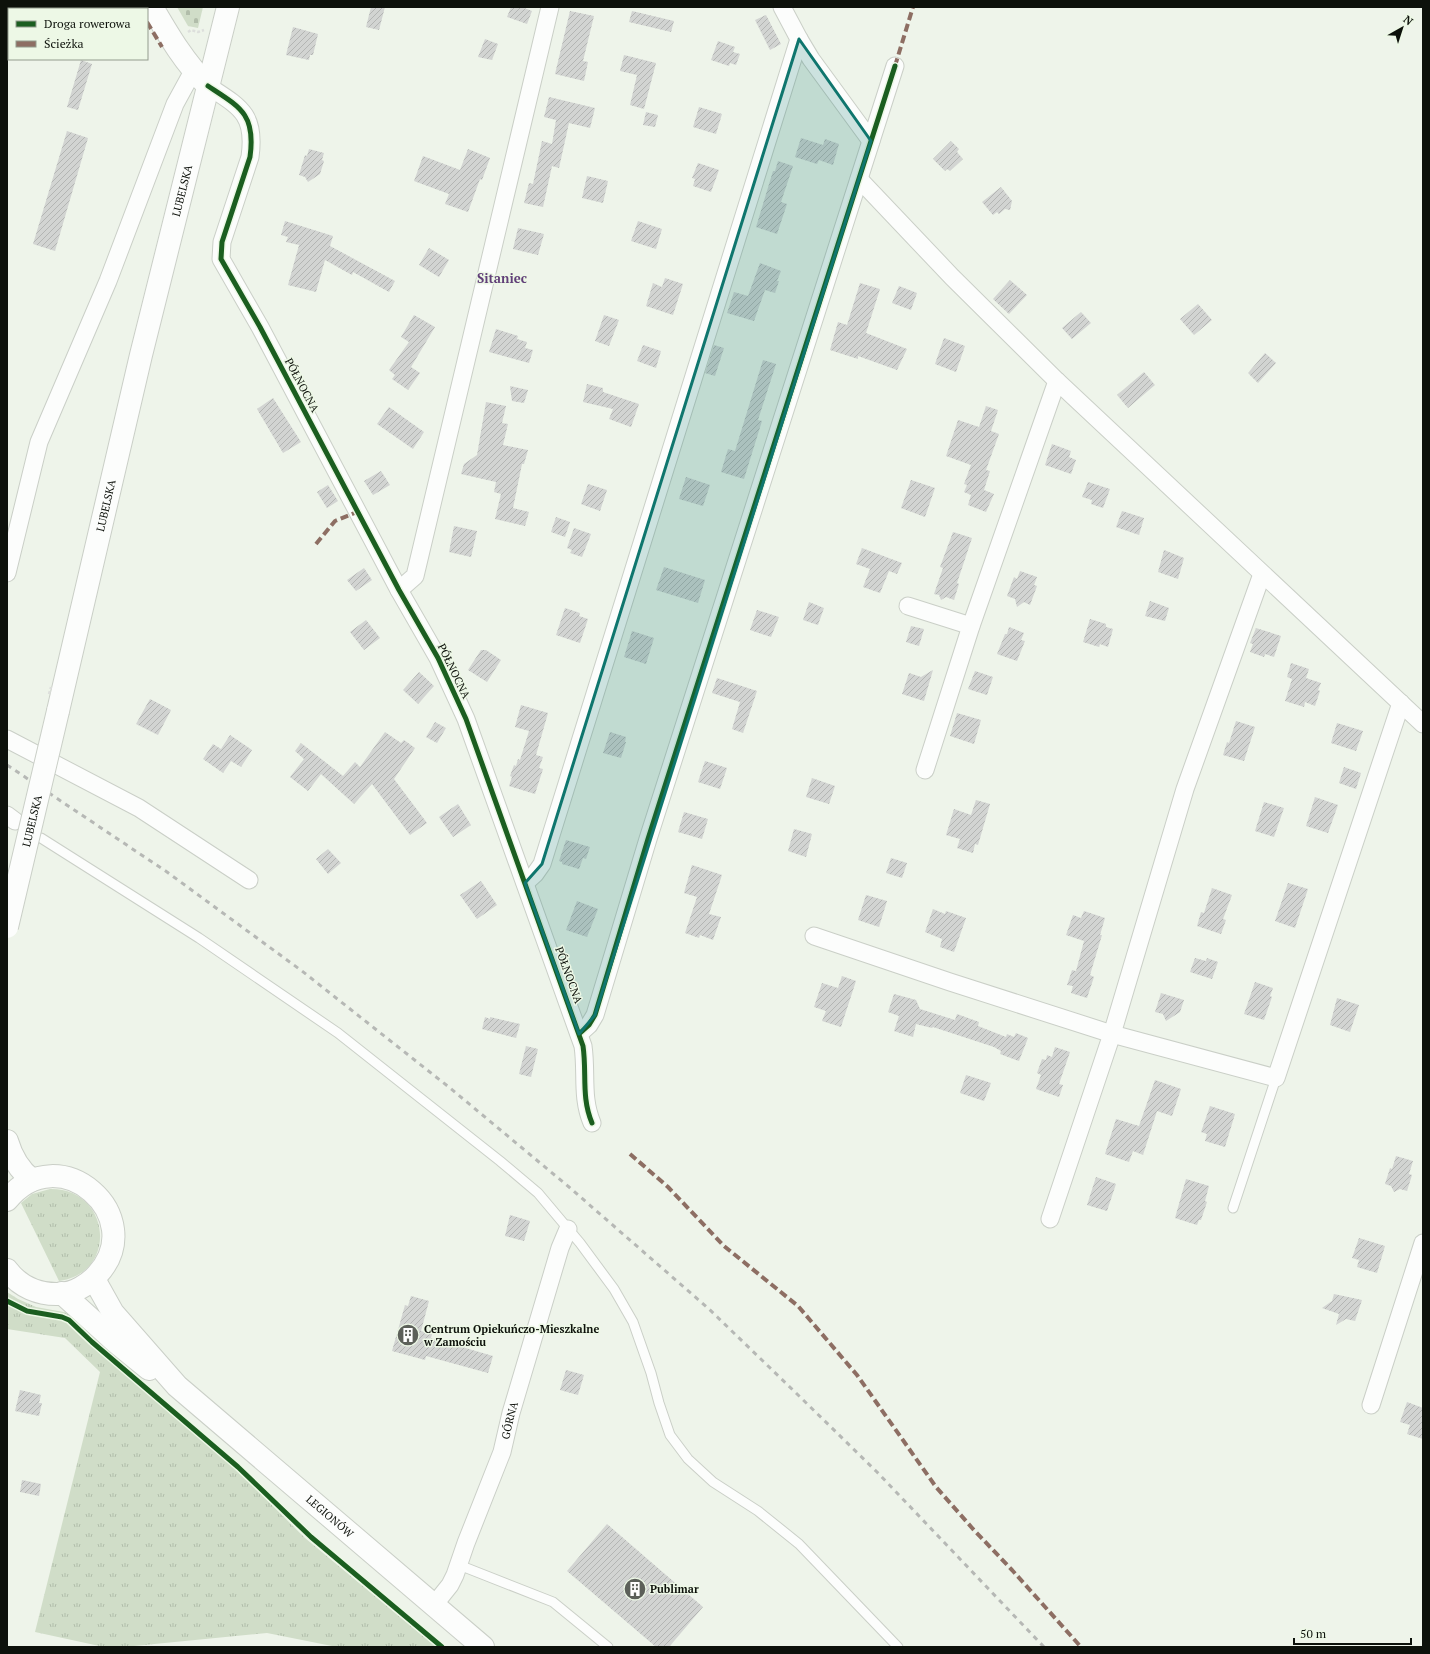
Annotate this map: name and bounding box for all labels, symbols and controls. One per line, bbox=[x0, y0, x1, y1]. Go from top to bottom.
legend bbox=[8, 8, 148, 60]
north arrow bbox=[1382, 8, 1422, 48]
text: N bbox=[1401, 12, 1416, 29]
text: Droga rowerowa bbox=[44, 16, 131, 31]
text: Ścieżka bbox=[44, 36, 84, 51]
street label: LUBELSKA bbox=[169, 163, 195, 218]
district label: Sitaniec bbox=[477, 269, 527, 287]
street label: PÓŁNOCNA bbox=[282, 355, 322, 415]
street label: LUBELSKA bbox=[93, 478, 119, 533]
street label: PÓŁNOCNA bbox=[435, 641, 474, 701]
street label: LUBELSKA bbox=[19, 793, 45, 848]
street label: PÓŁNOCNA bbox=[552, 945, 586, 1006]
building icon: Centrum Opiekuńczo-Mieszkalne w Zamościu bbox=[395, 1322, 421, 1348]
place label: Centrum Opiekuńczo-Mieszkalne w Zamościu bbox=[423, 1322, 599, 1349]
street label: GÓRNA bbox=[498, 1399, 521, 1441]
street label: LEGIONÓW bbox=[303, 1492, 357, 1541]
building icon: Publimar bbox=[622, 1576, 648, 1602]
place label: Publimar bbox=[650, 1582, 699, 1596]
scale bar bbox=[1294, 1620, 1411, 1646]
text: 50 m bbox=[1300, 1626, 1327, 1641]

